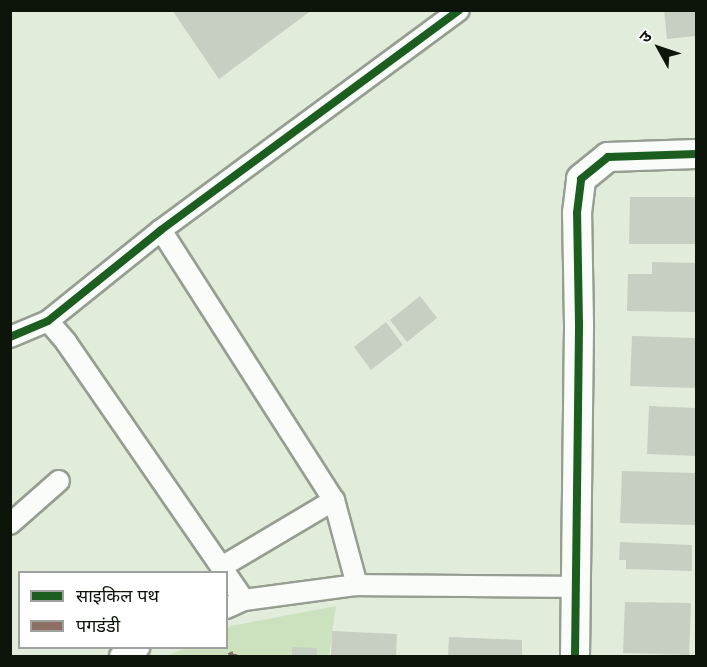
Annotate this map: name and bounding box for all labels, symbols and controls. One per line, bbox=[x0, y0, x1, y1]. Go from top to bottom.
north arrow bbox=[629, 18, 689, 78]
text: उ bbox=[635, 26, 656, 46]
legend bbox=[18, 571, 228, 649]
text: साइकिल पथ bbox=[76, 584, 159, 607]
text: पगडंडी bbox=[76, 614, 120, 637]

